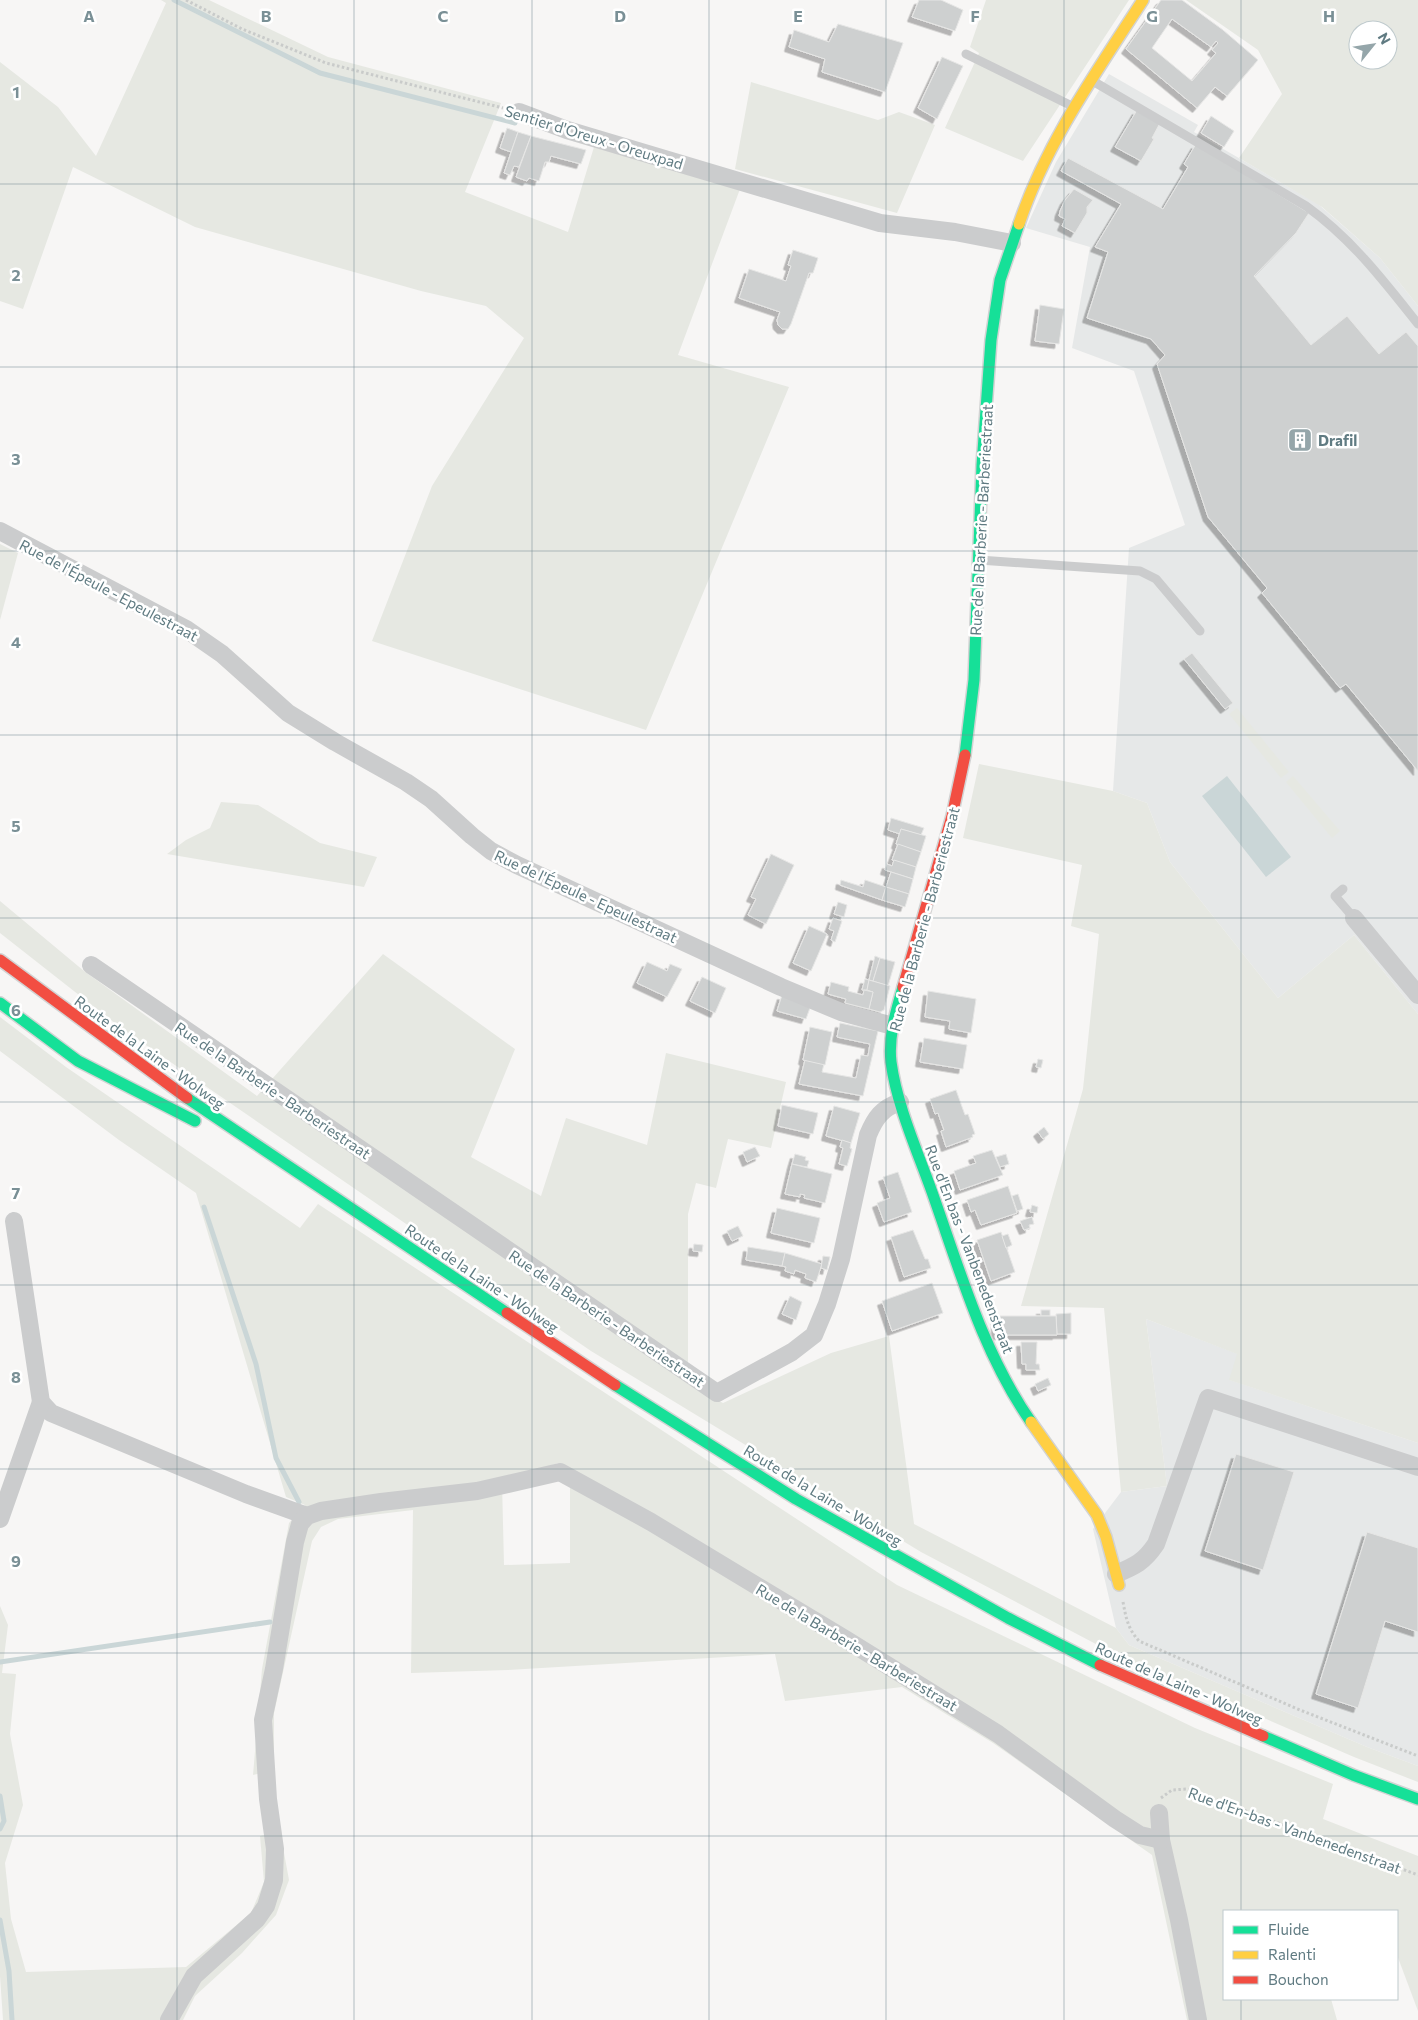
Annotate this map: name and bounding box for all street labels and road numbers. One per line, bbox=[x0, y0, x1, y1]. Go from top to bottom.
street label: Sentier d'Oreux - Oreuxpad bbox=[503, 101, 685, 173]
street label: Rue de la Barberie - Barberiestraat bbox=[966, 404, 996, 636]
street label: Rue de l'Épeule - Epeulestraat bbox=[17, 534, 202, 645]
street label: Rue de la Barberie - Barberiestraat bbox=[885, 805, 963, 1033]
street label: Rue de l'Épeule - Epeulestraat bbox=[492, 845, 681, 946]
street label: Route de la Laine - Wolweg bbox=[71, 991, 229, 1113]
street label: Rue de la Barberie - Barberiestraat bbox=[172, 1018, 374, 1162]
street label: Rue d'En bas - Vanbenedenstraat bbox=[922, 1142, 1018, 1356]
street label: Route de la Laine - Wolweg bbox=[402, 1220, 562, 1336]
street label: Rue de la Barberie - Barberiestraat bbox=[506, 1246, 708, 1390]
street label: Route de la Laine - Wolweg bbox=[741, 1441, 905, 1549]
street label: Rue de la Barberie - Barberiestraat bbox=[753, 1580, 961, 1714]
street label: Route de la Laine - Wolweg bbox=[1092, 1638, 1266, 1728]
street label: Rue d'En-bas - Vanbenedenstraat bbox=[1186, 1783, 1404, 1877]

